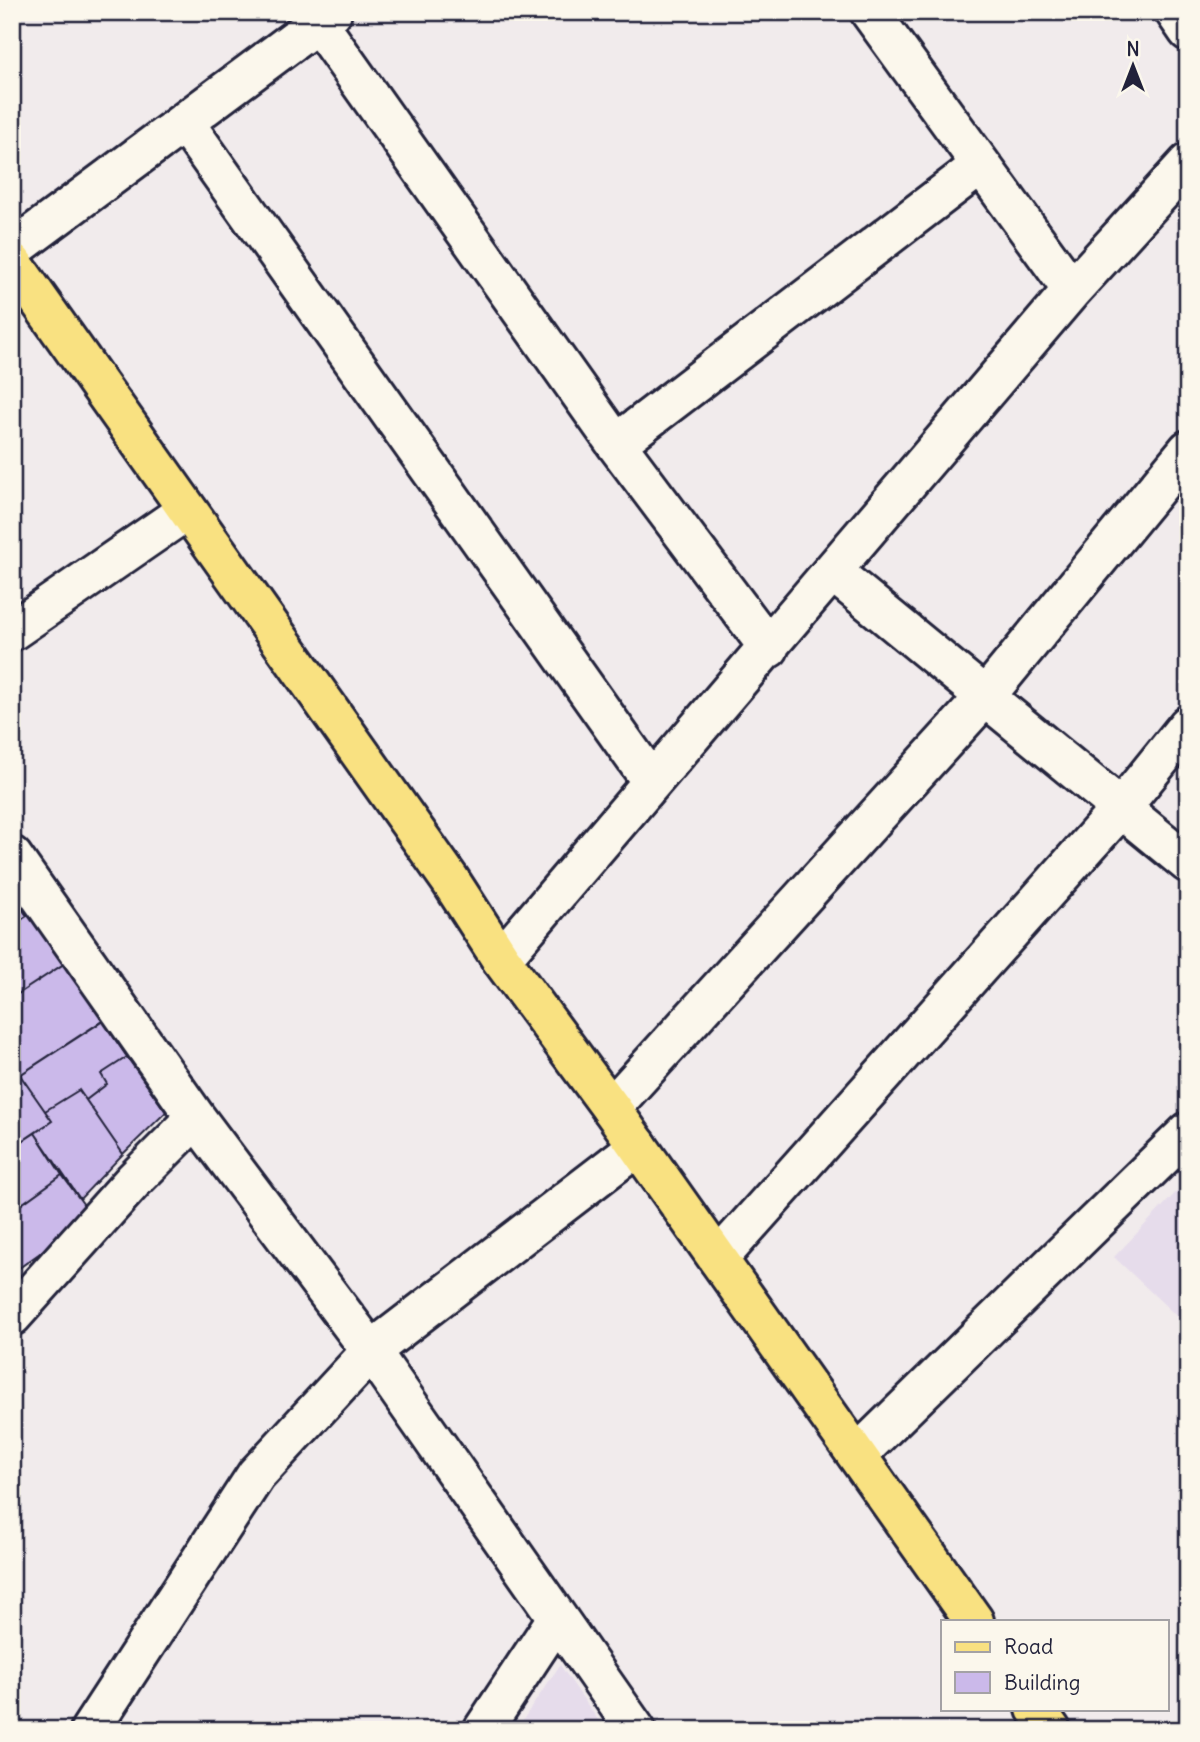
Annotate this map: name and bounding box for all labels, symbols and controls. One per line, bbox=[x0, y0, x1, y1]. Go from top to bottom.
north arrow bbox=[1098, 32, 1168, 102]
text: N bbox=[1126, 37, 1140, 61]
legend bbox=[941, 1620, 1168, 1710]
text: Road bbox=[1004, 1633, 1053, 1660]
text: Building bbox=[1004, 1669, 1080, 1696]

